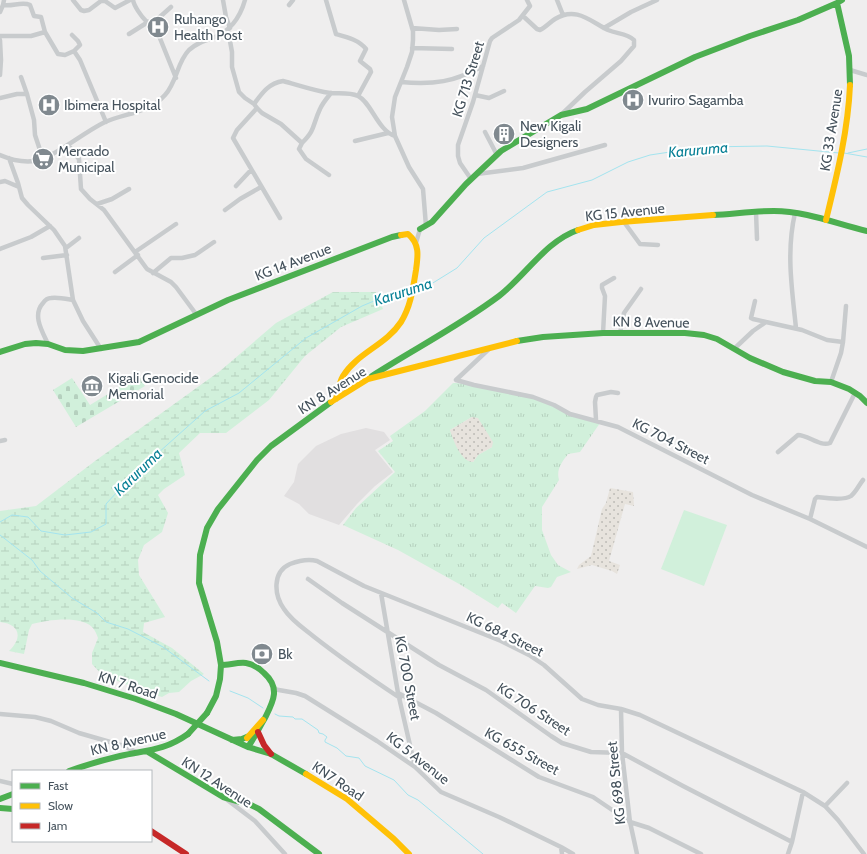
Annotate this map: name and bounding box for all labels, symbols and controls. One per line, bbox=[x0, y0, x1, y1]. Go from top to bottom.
place label: Ruhango Health Post bbox=[174, 10, 243, 44]
hospital icon: Ruhango Health Post bbox=[145, 14, 171, 40]
street label: KG 713 Street bbox=[448, 39, 488, 119]
hospital icon: Ivuriro Sagamba bbox=[620, 87, 646, 113]
street label: KG 33 Avenue bbox=[816, 88, 846, 172]
place label: Ivuriro Sagamba bbox=[648, 91, 744, 109]
hospital icon: Ibimera Hospital bbox=[36, 92, 62, 118]
place label: Ibimera Hospital bbox=[64, 96, 161, 114]
place label: New Kigali Designers bbox=[520, 117, 581, 151]
building icon: New Kigali Designers bbox=[491, 121, 517, 147]
water label: Karuruma bbox=[667, 138, 729, 162]
place label: Mercado Municipal bbox=[58, 142, 115, 176]
supermarket icon: Mercado Municipal bbox=[30, 146, 56, 172]
street label: KG 15 Avenue bbox=[584, 199, 666, 225]
street label: KG 14 Avenue bbox=[252, 239, 334, 285]
water label: Karuruma bbox=[372, 274, 434, 310]
street label: KN 8 Avenue bbox=[612, 312, 690, 332]
street label: KN 8 Avenue bbox=[295, 362, 369, 418]
place label: Kigali Genocide Memorial bbox=[108, 369, 199, 403]
museum icon: Kigali Genocide Memorial bbox=[79, 373, 105, 399]
street label: KG 704 Street bbox=[629, 414, 713, 468]
water label: Karuruma bbox=[110, 445, 166, 499]
street label: KG 684 Street bbox=[463, 608, 547, 661]
street label: KG 700 Street bbox=[391, 634, 425, 722]
bank icon: Bk bbox=[249, 641, 275, 667]
place label: Bk bbox=[278, 645, 293, 663]
street label: KN 7 Road bbox=[96, 667, 160, 703]
street label: KG 706 Street bbox=[494, 679, 574, 740]
street label: KG 655 Street bbox=[482, 723, 563, 779]
street label: KN 8 Avenue bbox=[88, 725, 168, 759]
street label: KG 5 Avenue bbox=[383, 728, 453, 788]
street label: KG 698 Street bbox=[603, 740, 629, 826]
street label: KN 12 Avenue bbox=[178, 753, 256, 811]
street label: KN7 Road bbox=[309, 757, 367, 805]
legend bbox=[12, 770, 152, 842]
text: Fast bbox=[48, 778, 68, 793]
text: Slow bbox=[48, 798, 73, 813]
text: Jam bbox=[47, 818, 67, 833]

